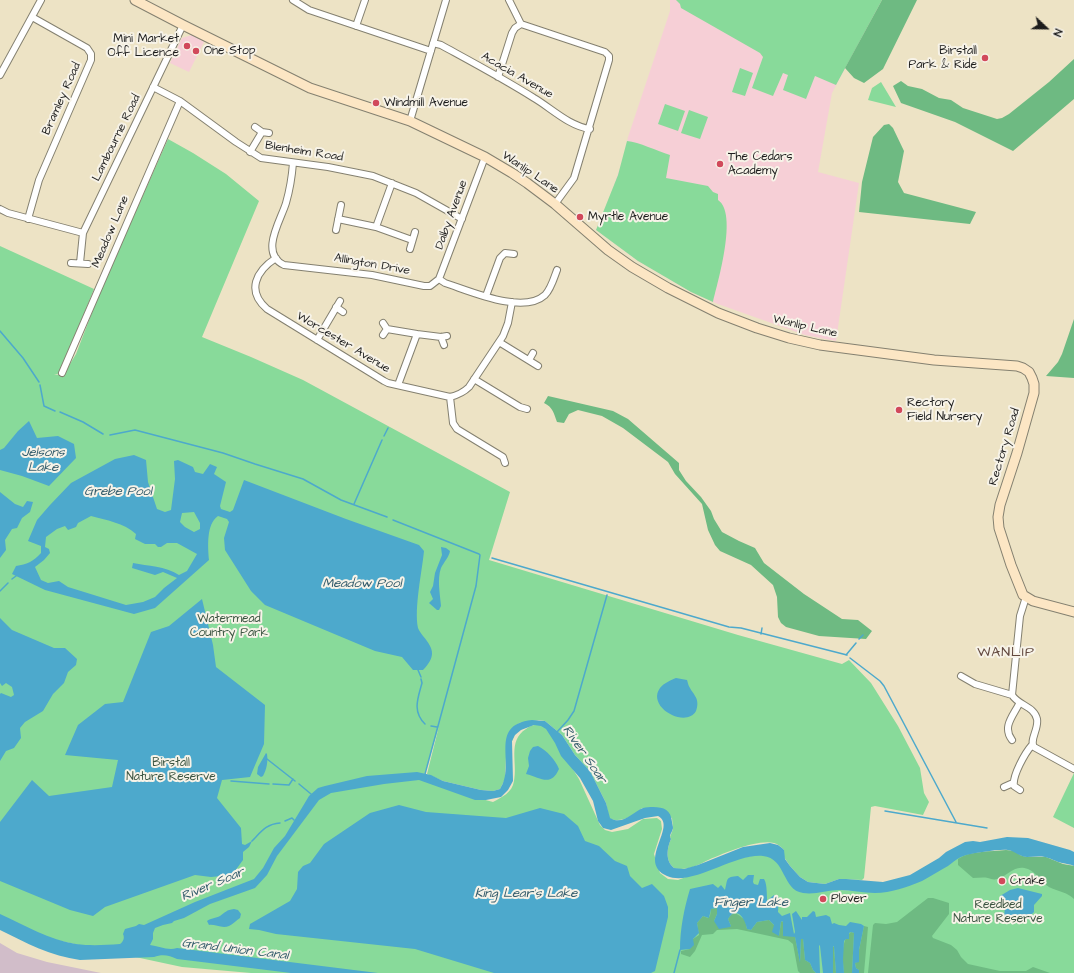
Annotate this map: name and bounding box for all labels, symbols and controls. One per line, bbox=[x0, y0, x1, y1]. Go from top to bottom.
north arrow bbox=[1026, 8, 1066, 48]
text: N bbox=[1049, 27, 1066, 39]
place label: Mini Market Off Licence bbox=[108, 32, 179, 60]
marker: Mini Market Off Licence bbox=[182, 41, 192, 51]
place label: One Stop bbox=[204, 44, 255, 58]
place label: Birstall Park & Ride bbox=[909, 44, 977, 72]
marker: One Stop bbox=[191, 46, 201, 56]
street label: Acacia Avenue bbox=[478, 50, 556, 102]
marker: Birstall Park & Ride bbox=[980, 53, 990, 63]
street label: Bramley Road bbox=[40, 60, 84, 138]
street label: Lambourne Road bbox=[90, 92, 144, 184]
place label: Windmill Avenue bbox=[384, 96, 468, 110]
marker: Windmill Avenue bbox=[371, 98, 381, 108]
street label: Blenheim Road bbox=[264, 139, 344, 165]
street label: Wanlip Lane bbox=[499, 149, 561, 197]
place label: The Cedars Academy bbox=[728, 150, 793, 178]
marker: The Cedars Academy bbox=[715, 159, 725, 169]
street label: Dalby Avenue bbox=[433, 178, 471, 252]
street label: Meadow Lane bbox=[89, 194, 133, 270]
place label: Myrtle Avenue bbox=[588, 210, 668, 224]
marker: Myrtle Avenue bbox=[575, 212, 585, 222]
street label: Allington Drive bbox=[333, 251, 411, 279]
street label: Worcester Avenue bbox=[294, 309, 392, 377]
street label: Wanlip Lane bbox=[771, 313, 839, 341]
place label: Rectory Field Nursery bbox=[907, 396, 982, 424]
marker: Rectory Field Nursery bbox=[894, 405, 904, 415]
street label: Rectory Road bbox=[986, 407, 1024, 487]
water label: Jelsons Lake bbox=[22, 445, 64, 476]
water label: Grebe Pool bbox=[84, 484, 152, 500]
water label: Meadow Pool bbox=[322, 576, 402, 592]
park label: Watermead Country Park bbox=[190, 612, 268, 640]
district label: WANLIP bbox=[977, 645, 1035, 661]
water label: River Soar bbox=[558, 723, 610, 787]
park label: Birstall Nature Reserve bbox=[126, 756, 216, 784]
water label: River Soar bbox=[179, 865, 247, 905]
place label: Crake bbox=[1010, 874, 1045, 888]
marker: Crake bbox=[997, 876, 1007, 886]
water label: King Lear's Lake bbox=[475, 886, 577, 902]
place label: Plover bbox=[831, 892, 867, 906]
marker: Plover bbox=[818, 894, 828, 904]
water label: Finger Lake bbox=[714, 895, 788, 911]
park label: Reedbed Nature Reserve bbox=[953, 898, 1043, 926]
water label: Grand Union Canal bbox=[181, 936, 289, 964]

